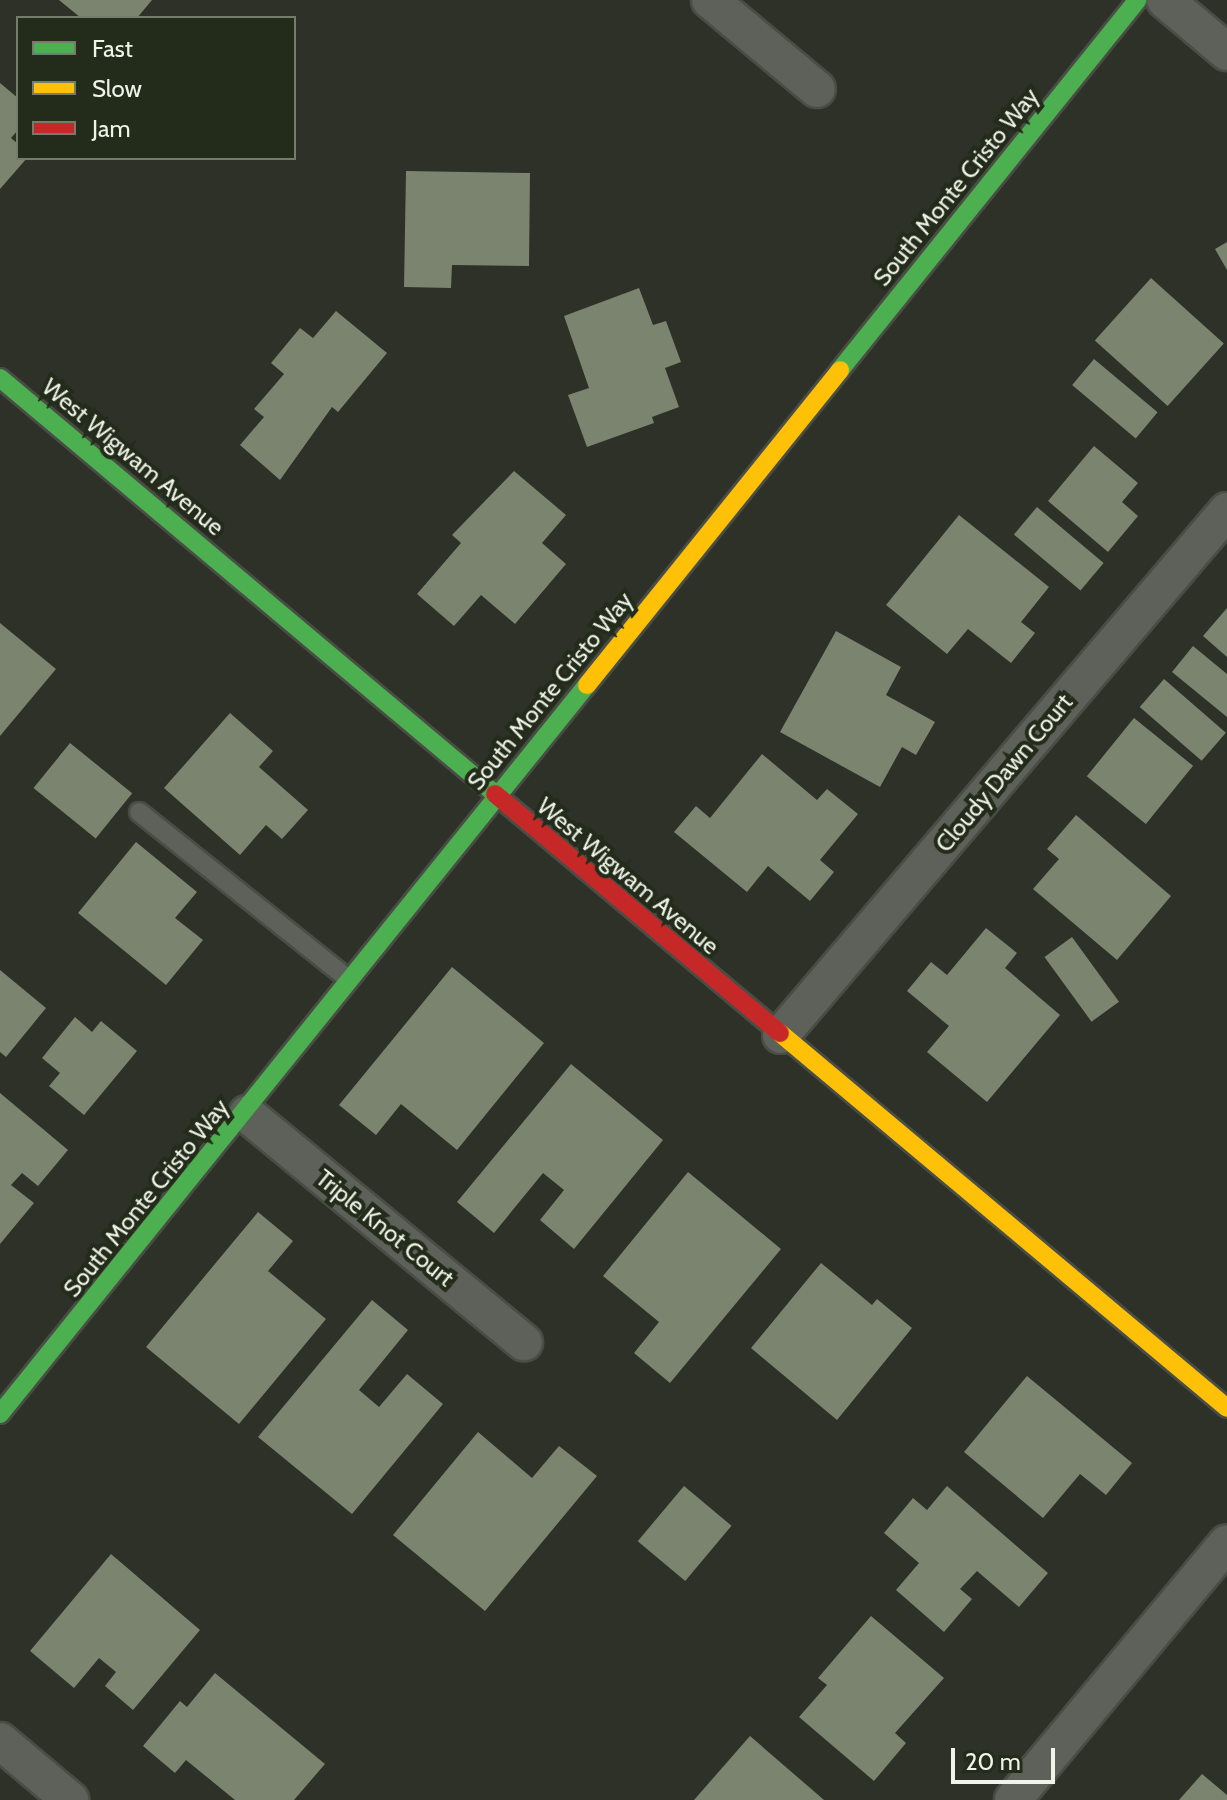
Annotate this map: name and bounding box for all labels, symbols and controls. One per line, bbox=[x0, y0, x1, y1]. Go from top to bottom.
legend bbox=[16, 16, 296, 160]
text: Fast bbox=[92, 34, 133, 63]
text: Slow bbox=[92, 74, 142, 103]
street label: South Monte Cristo Way bbox=[867, 82, 1045, 292]
text: Jam bbox=[92, 114, 130, 143]
street label: West Wigwam Avenue bbox=[36, 373, 230, 541]
street label: South Monte Cristo Way bbox=[461, 586, 639, 796]
street label: Cloudy Dawn Court bbox=[929, 688, 1079, 858]
street label: West Wigwam Avenue bbox=[531, 792, 725, 960]
street label: South Monte Cristo Way bbox=[57, 1093, 235, 1303]
street label: Triple Knot Court bbox=[310, 1164, 460, 1292]
scale bar bbox=[955, 1732, 1059, 1782]
text: 20 m bbox=[965, 1747, 1021, 1776]

